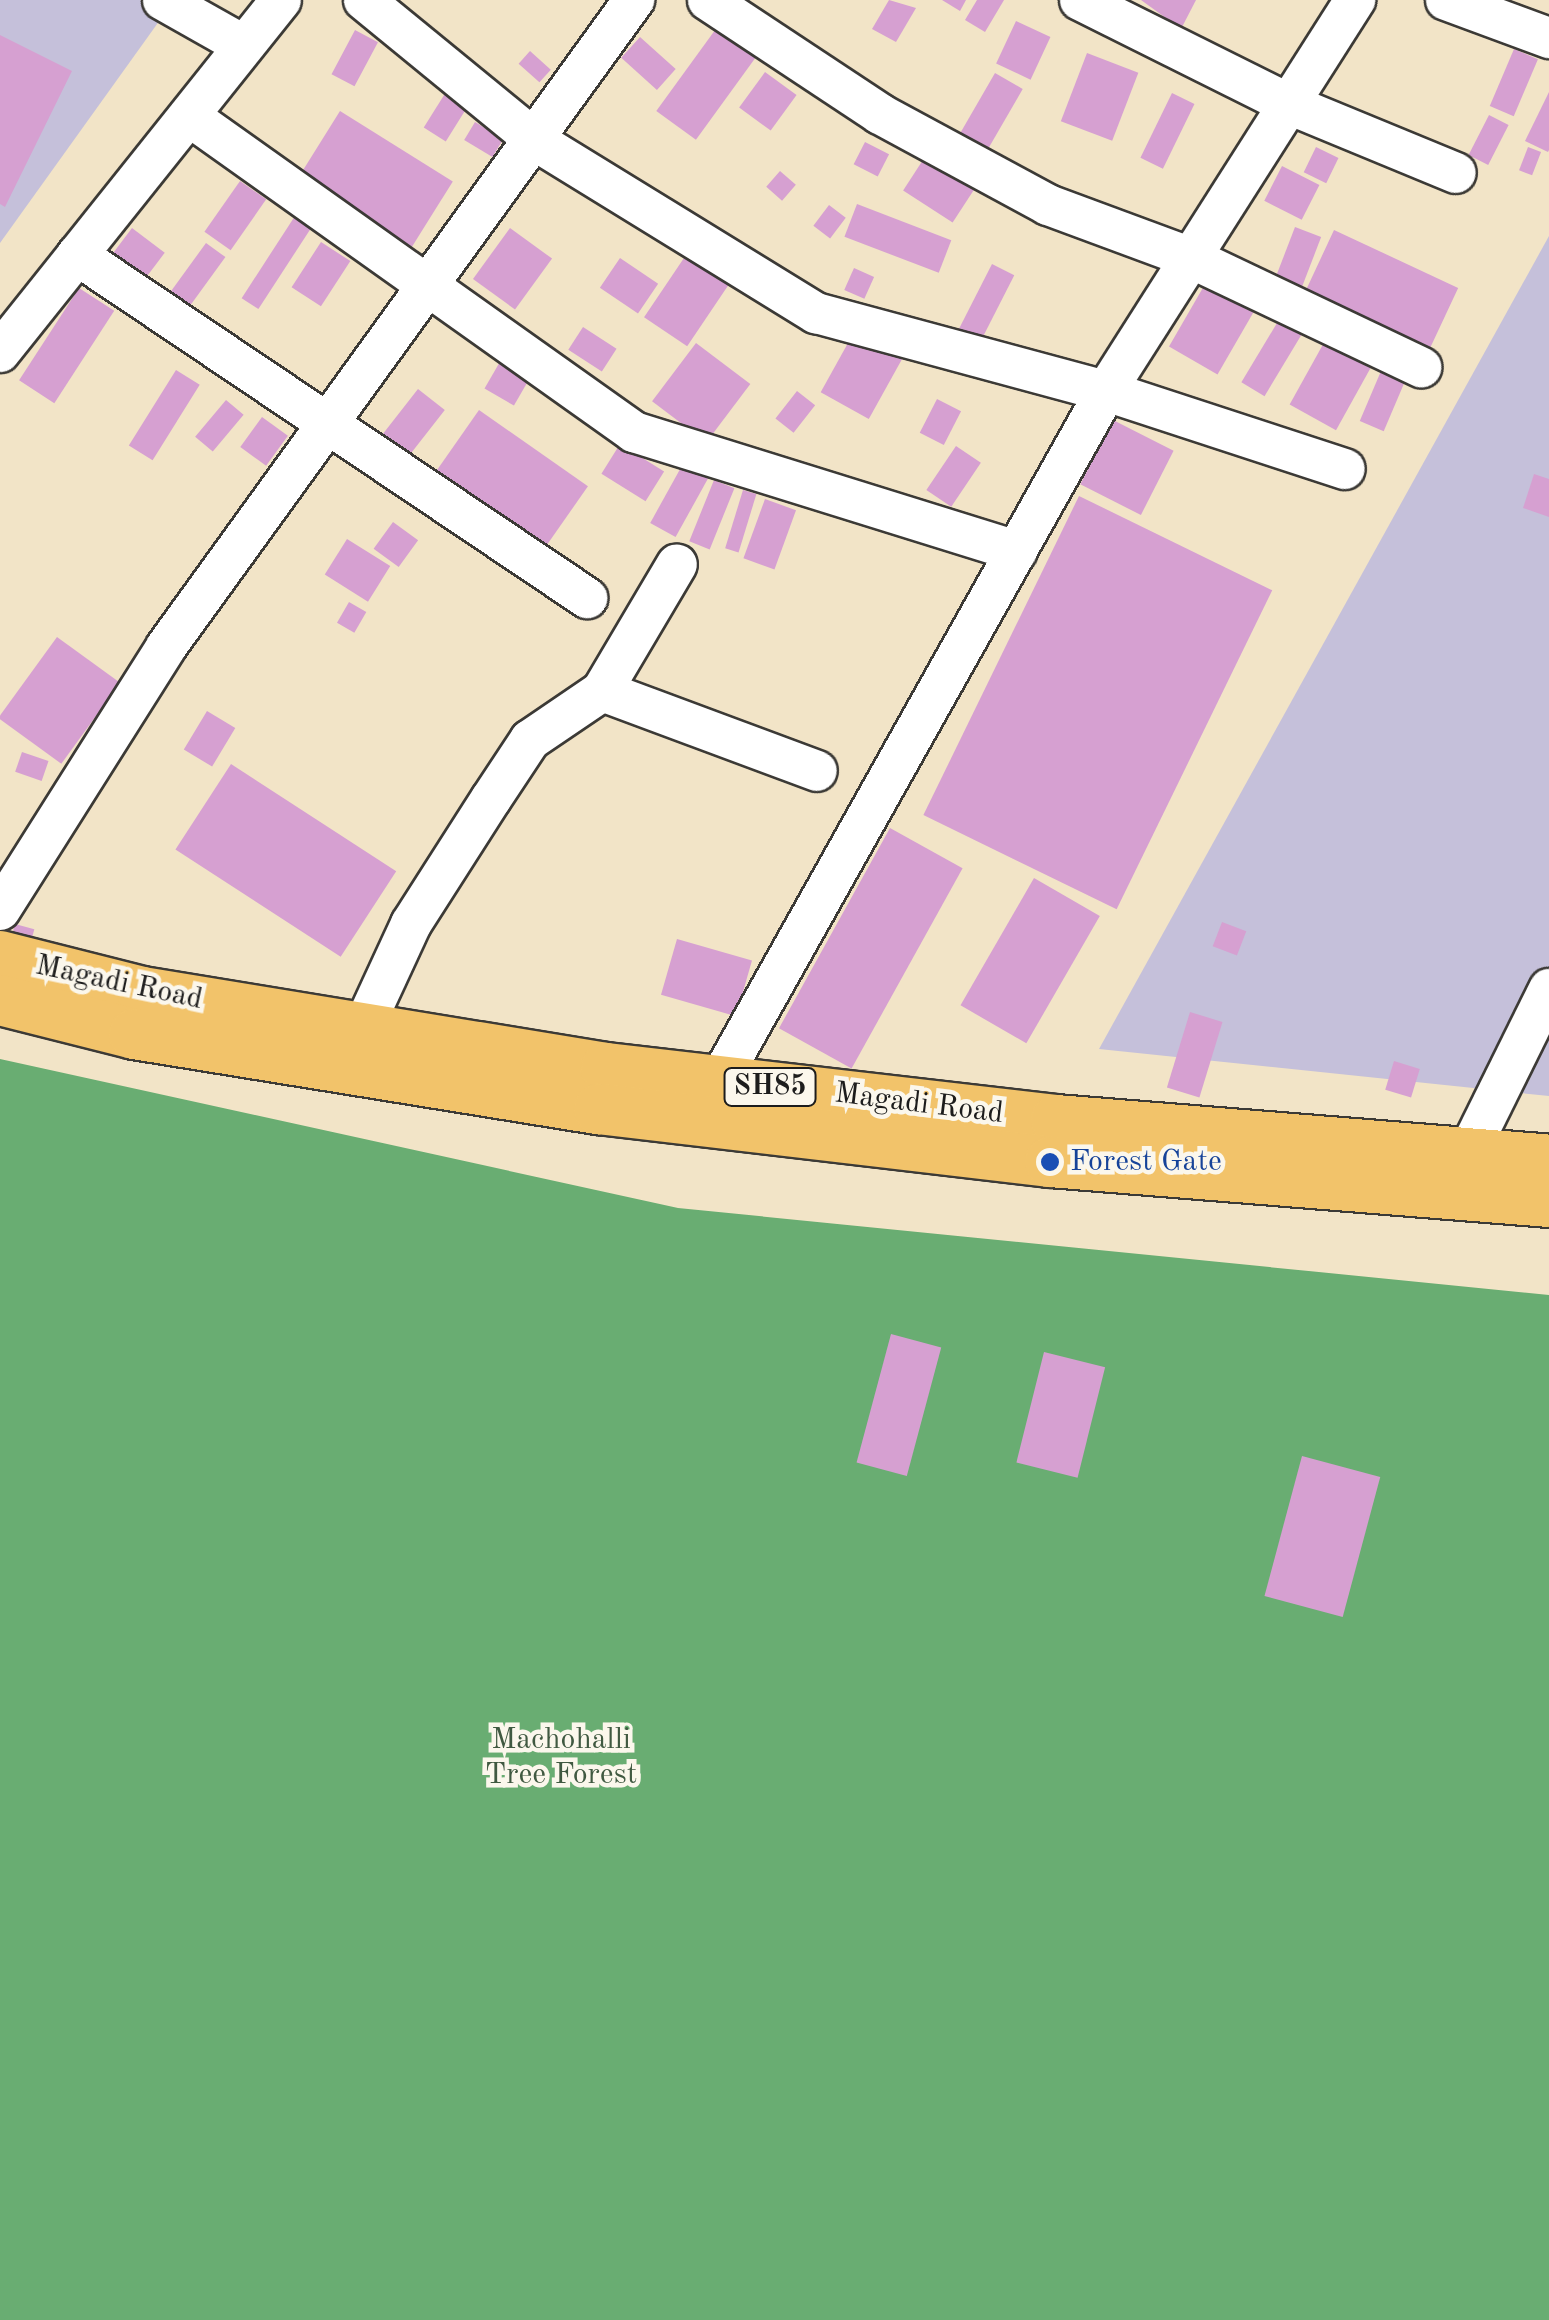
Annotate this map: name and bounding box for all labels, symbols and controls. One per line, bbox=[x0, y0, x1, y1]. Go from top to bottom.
street label: Magadi Road bbox=[32, 948, 206, 1018]
road number: SH85 bbox=[722, 1064, 818, 1110]
street label: Magadi Road bbox=[832, 1076, 1006, 1132]
place label: Forest Gate bbox=[1070, 1144, 1222, 1180]
marker: Forest Gate bbox=[1039, 1151, 1061, 1173]
park label: Machohalli Tree Forest bbox=[485, 1722, 637, 1792]

